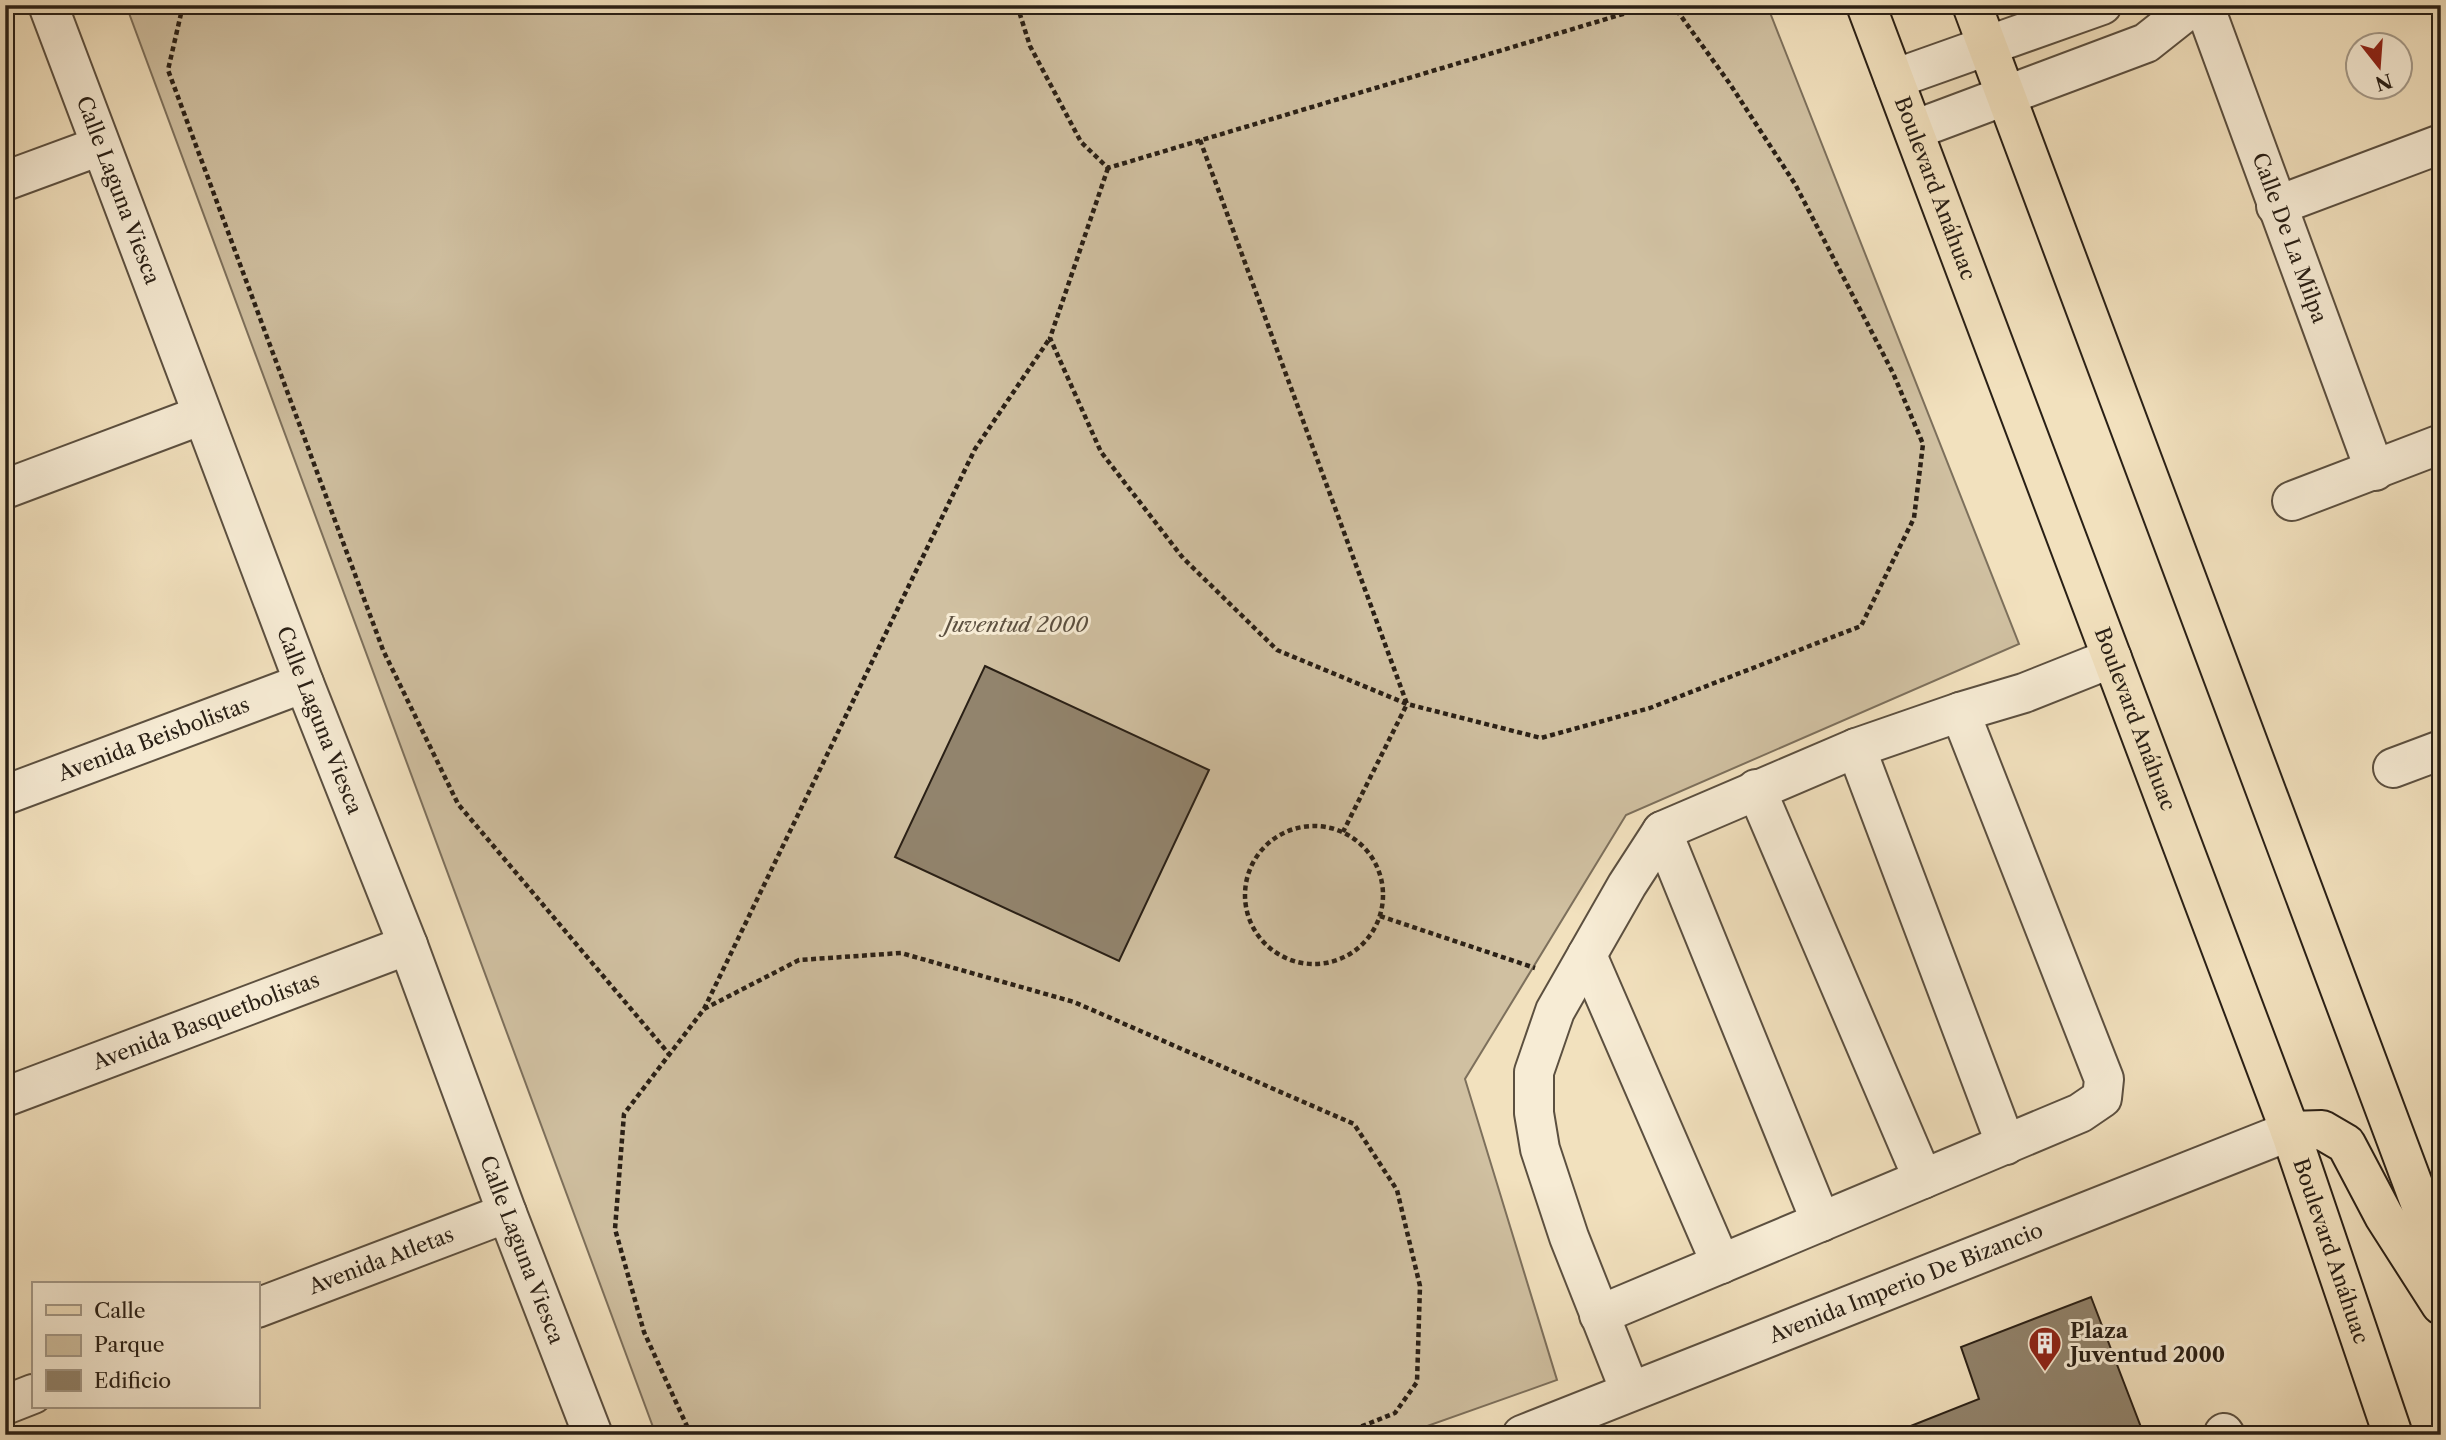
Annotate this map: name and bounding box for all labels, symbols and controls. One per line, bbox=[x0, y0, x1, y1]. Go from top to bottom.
north arrow bbox=[2344, 32, 2414, 102]
text: N bbox=[2373, 68, 2395, 95]
street label: Calle Laguna Viesca bbox=[71, 92, 166, 289]
street label: Boulevard Anáhuac bbox=[1890, 93, 1981, 283]
street label: Calle De La Milpa bbox=[2247, 149, 2333, 327]
park label: Juventud 2000 bbox=[938, 612, 1089, 637]
street label: Calle Laguna Viesca bbox=[272, 623, 368, 818]
street label: Boulevard Anáhuac bbox=[2089, 624, 2181, 814]
street label: Avenida Beisbolistas bbox=[54, 692, 253, 786]
street label: Avenida Basquetbolistas bbox=[88, 967, 323, 1075]
street label: Calle Laguna Viesca bbox=[475, 1152, 570, 1348]
street label: Boulevard Anáhuac bbox=[2288, 1155, 2374, 1347]
street label: Avenida Imperio De Bizancio bbox=[1764, 1217, 2046, 1348]
street label: Avenida Atletas bbox=[304, 1221, 457, 1300]
legend bbox=[32, 1282, 259, 1408]
text: Calle bbox=[94, 1298, 146, 1323]
place label: Plaza Juventud 2000 bbox=[2066, 1318, 2225, 1367]
building icon: Plaza Juventud 2000 bbox=[2026, 1324, 2064, 1373]
text: Parque bbox=[94, 1332, 165, 1357]
text: Edificio bbox=[94, 1368, 171, 1393]

